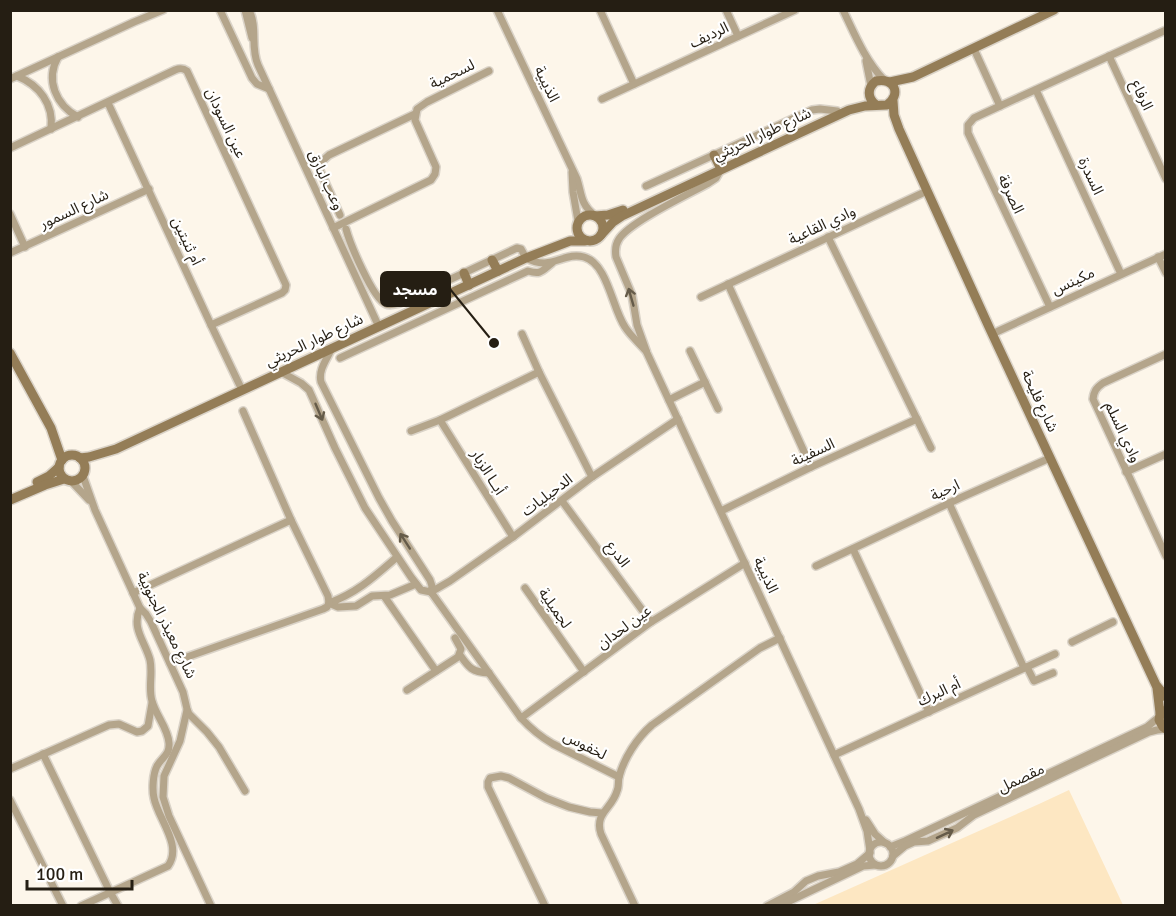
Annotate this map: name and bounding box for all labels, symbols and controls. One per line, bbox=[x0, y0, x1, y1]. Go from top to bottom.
street label: الرديف bbox=[687, 18, 731, 52]
street label: لسحمية bbox=[427, 55, 477, 93]
street label: الذيبية bbox=[531, 63, 563, 105]
street label: الرفاع bbox=[1124, 77, 1157, 114]
street label: عين السودان bbox=[202, 85, 250, 162]
street label: شارع طوار الحريثي bbox=[710, 103, 815, 167]
street label: وعب لبارق bbox=[304, 147, 348, 213]
street label: السدرة bbox=[1075, 154, 1107, 198]
street label: الصرفة bbox=[994, 172, 1028, 216]
street label: شارع السمور bbox=[36, 185, 113, 236]
street label: وادي القاعية bbox=[786, 202, 859, 251]
street label: أم ثنيتين bbox=[166, 214, 206, 269]
street label: مكينس bbox=[1049, 263, 1097, 299]
callout: مسجد bbox=[381, 272, 450, 306]
text: مسجد bbox=[392, 280, 438, 300]
one-way arrow bbox=[625, 288, 636, 307]
street label: شارع طوار الحريثي bbox=[262, 309, 367, 373]
street label: شارع فليحة bbox=[1015, 367, 1062, 436]
street label: وادي السلم bbox=[1099, 399, 1145, 466]
one-way arrow bbox=[314, 403, 326, 421]
street label: السفينة bbox=[788, 434, 838, 470]
street label: أبــا الزبار bbox=[467, 445, 509, 498]
street label: الدحيليات bbox=[518, 470, 576, 520]
street label: ارحية bbox=[928, 475, 962, 505]
one-way arrow bbox=[399, 533, 411, 550]
street label: الدرع bbox=[600, 537, 634, 573]
street label: الذيبية bbox=[750, 554, 782, 596]
street label: شارع معيذر الجنوبية bbox=[131, 569, 201, 683]
street label: لجميلية bbox=[535, 584, 575, 632]
street label: عين لحدان bbox=[593, 601, 655, 653]
street label: أم البرك bbox=[915, 674, 964, 712]
street label: لخفوس bbox=[560, 727, 610, 764]
street label: مقصمل bbox=[995, 759, 1047, 797]
one-way arrow bbox=[936, 827, 954, 839]
scale bar bbox=[27, 853, 132, 891]
text: 100 m bbox=[36, 863, 83, 885]

